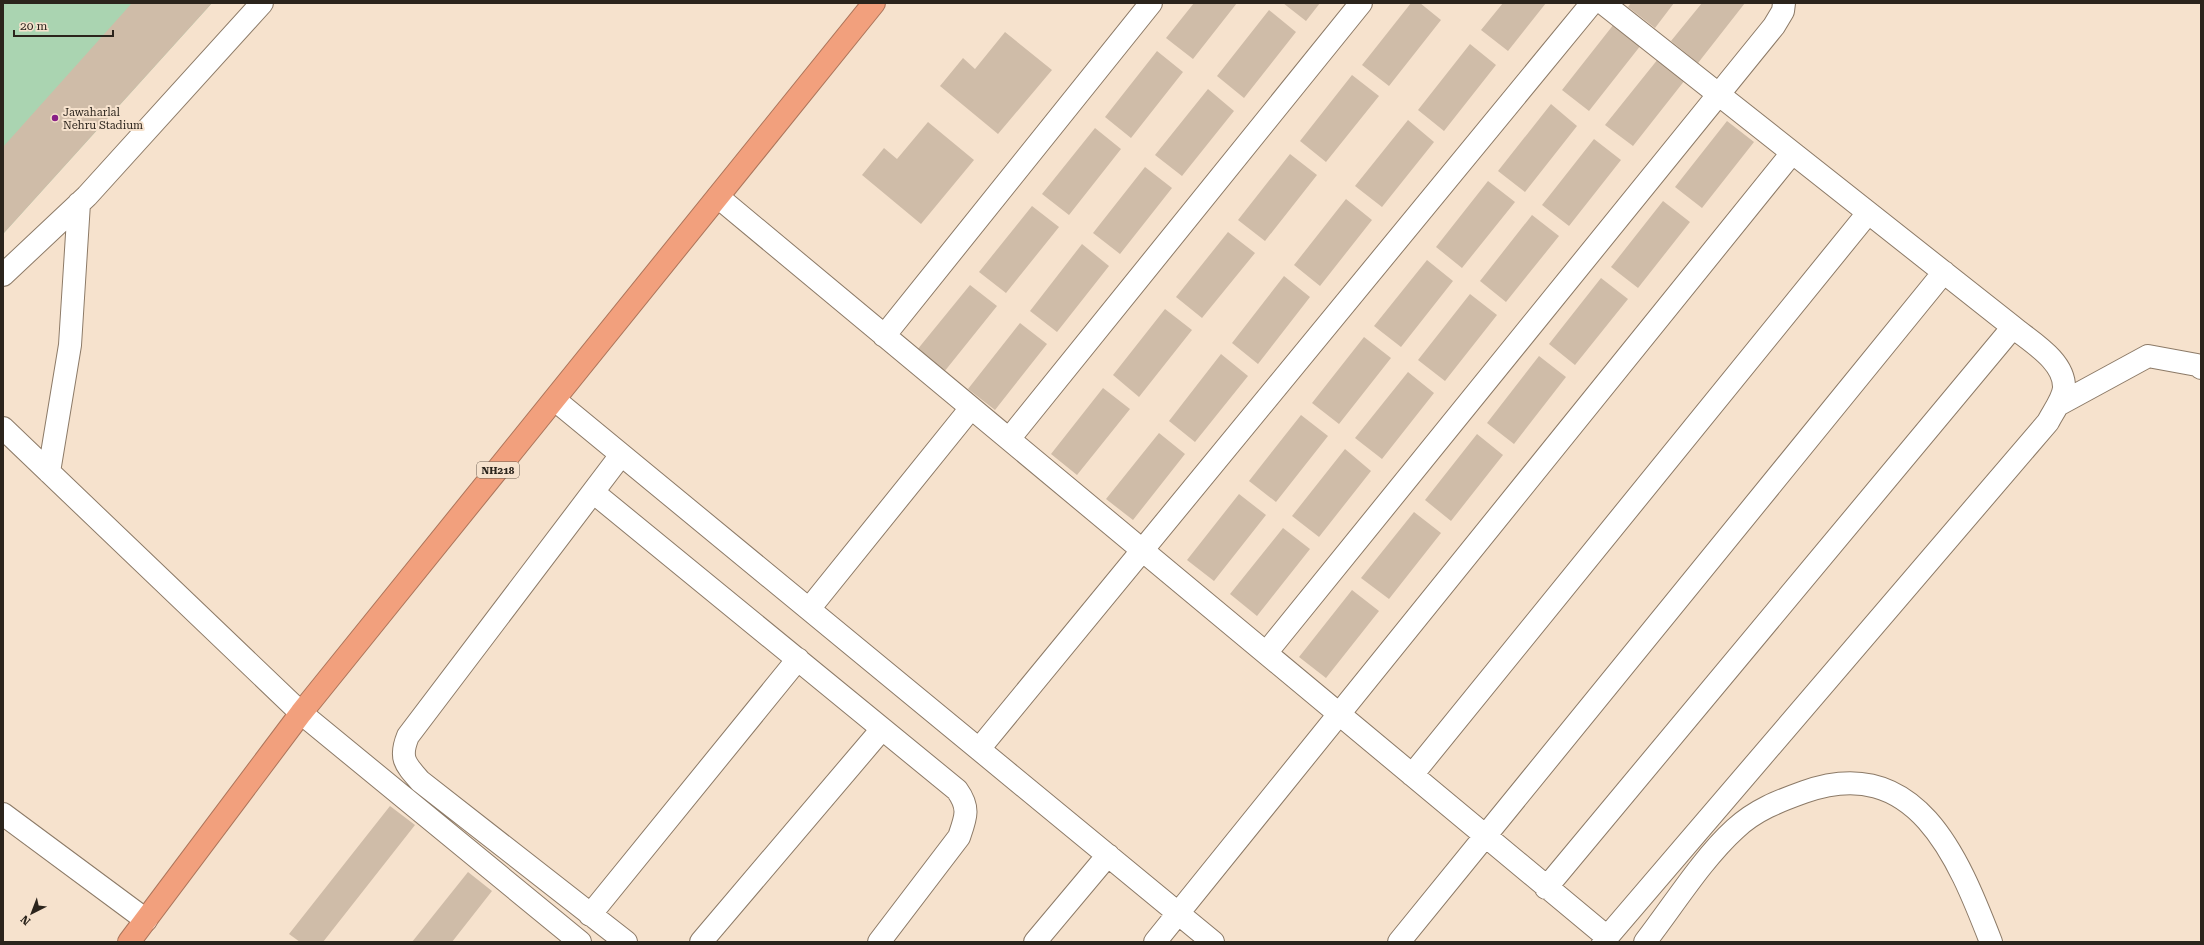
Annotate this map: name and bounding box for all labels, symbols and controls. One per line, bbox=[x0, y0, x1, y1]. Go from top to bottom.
scale bar bbox=[14, 12, 113, 38]
text: 20 m bbox=[20, 19, 47, 33]
place label: Jawaharlal Nehru Stadium bbox=[63, 106, 143, 132]
marker: Jawaharlal Nehru Stadium bbox=[50, 113, 60, 123]
road number: NH218 bbox=[477, 462, 519, 478]
north arrow bbox=[12, 893, 52, 933]
text: N bbox=[18, 912, 33, 928]

